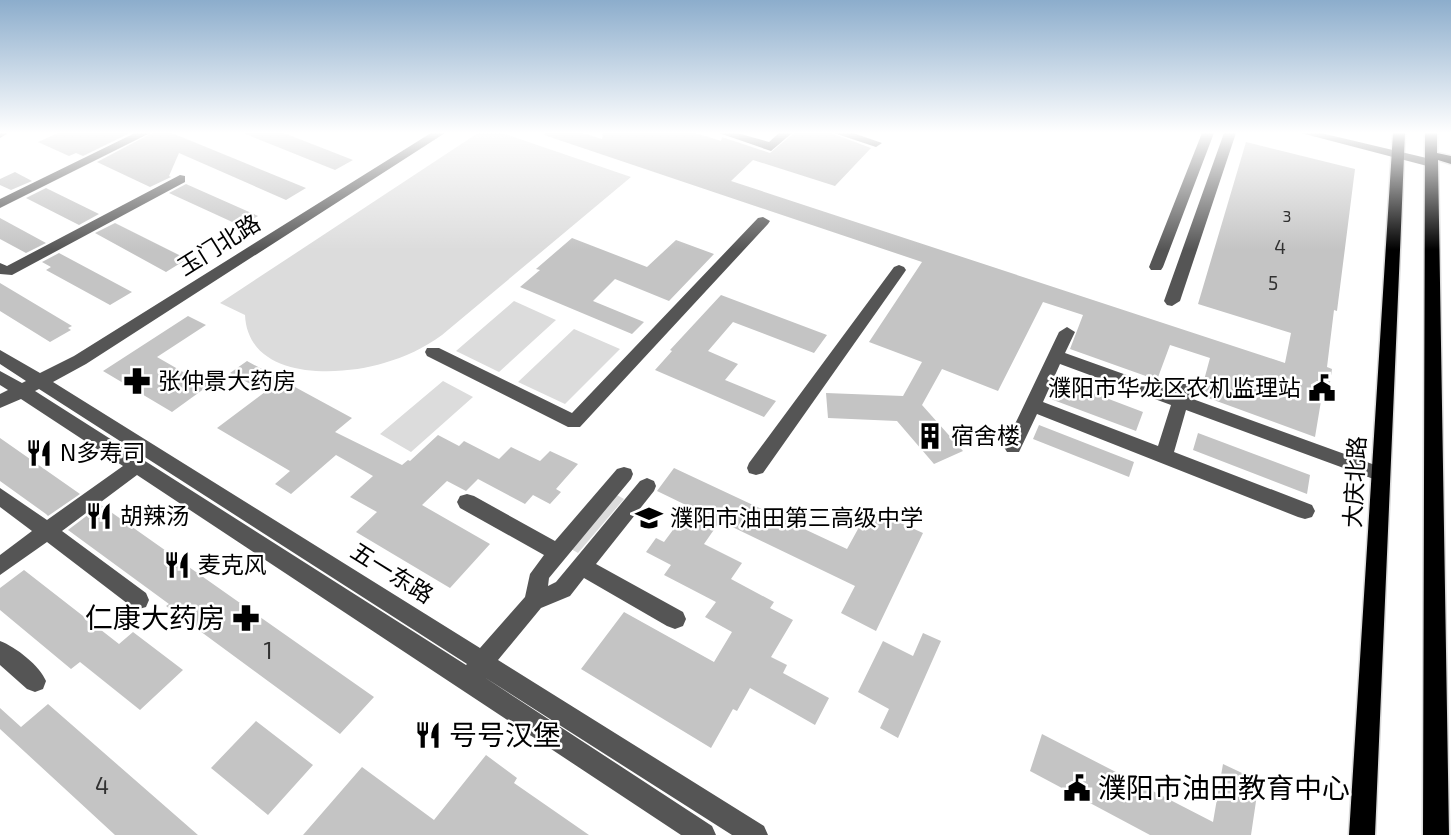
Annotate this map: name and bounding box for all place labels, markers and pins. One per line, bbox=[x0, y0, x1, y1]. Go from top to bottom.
pharmacy icon: 张仲景大药房 bbox=[122, 366, 152, 396]
place label: 张仲景大药房 bbox=[158, 366, 296, 394]
place label: 濮阳市华龙区农机监理站 bbox=[1048, 373, 1301, 401]
public building icon: 濮阳市华龙区农机监理站 bbox=[1307, 373, 1337, 403]
building icon: 宿舍楼 bbox=[915, 421, 945, 451]
place label: 宿舍楼 bbox=[951, 421, 1020, 449]
restaurant icon: N多寿司 bbox=[24, 438, 54, 468]
place label: N多寿司 bbox=[60, 438, 145, 466]
restaurant icon: 胡辣汤 bbox=[84, 501, 114, 531]
place label: 胡辣汤 bbox=[120, 501, 189, 529]
school or university icon: 濮阳市油田第三高级中学 bbox=[634, 503, 664, 533]
place label: 濮阳市油田第三高级中学 bbox=[670, 503, 923, 531]
restaurant icon: 麦克风 bbox=[162, 550, 192, 580]
place label: 麦克风 bbox=[198, 550, 267, 578]
place label: 仁康大药房 bbox=[85, 600, 225, 634]
pharmacy icon: 仁康大药房 bbox=[231, 603, 261, 633]
place label: 号号汉堡 bbox=[449, 717, 561, 751]
restaurant icon: 号号汉堡 bbox=[413, 720, 443, 750]
place label: 濮阳市油田教育中心 bbox=[1098, 770, 1350, 804]
public building icon: 濮阳市油田教育中心 bbox=[1062, 773, 1092, 803]

